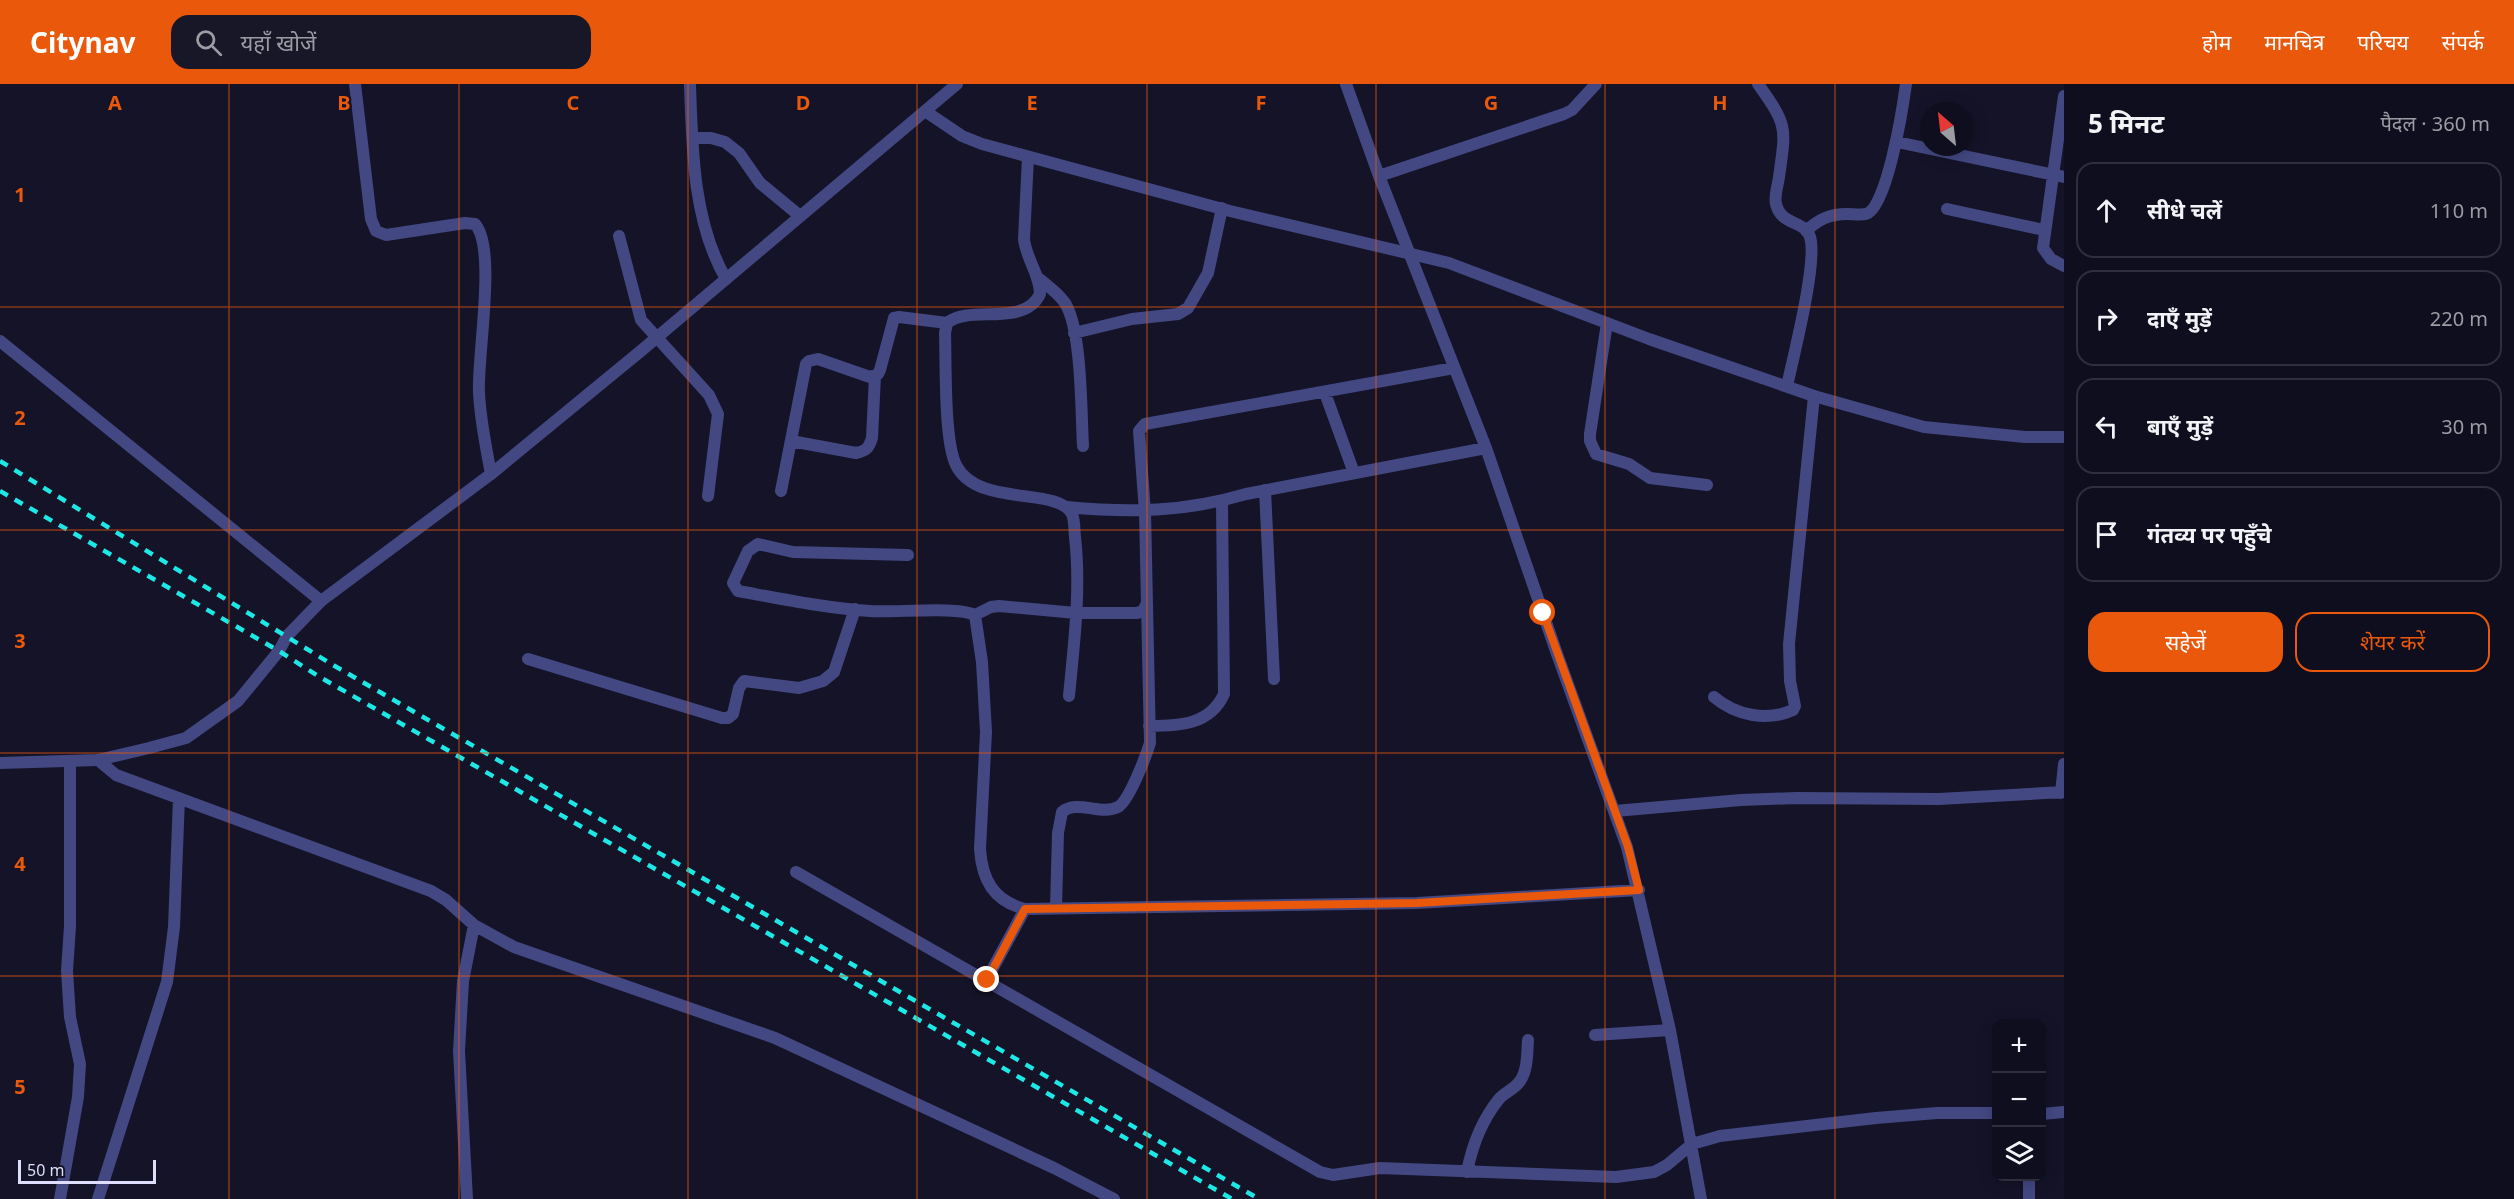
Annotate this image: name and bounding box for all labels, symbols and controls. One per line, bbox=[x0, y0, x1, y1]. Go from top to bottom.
search box bbox=[171, 15, 591, 69]
text: Citynav bbox=[30, 23, 135, 61]
icon: search bbox=[192, 26, 225, 59]
text: यहाँ खोजें bbox=[240, 27, 316, 57]
text: होम bbox=[2202, 28, 2231, 56]
text: मानचित्र bbox=[2264, 28, 2324, 56]
text: परिचय bbox=[2357, 28, 2409, 56]
text: संपर्क bbox=[2442, 28, 2484, 56]
text: A bbox=[108, 89, 122, 116]
text: B bbox=[337, 89, 351, 116]
text: C bbox=[567, 89, 580, 116]
text: D bbox=[796, 89, 810, 116]
text: E bbox=[1026, 89, 1038, 116]
text: F bbox=[1256, 89, 1266, 116]
text: G bbox=[1484, 89, 1498, 116]
text: H bbox=[1712, 89, 1728, 116]
north arrow bbox=[1920, 102, 1974, 156]
text: 5 मिनट bbox=[2088, 105, 2164, 141]
text: पैदल · 360 m bbox=[2380, 110, 2490, 137]
text: 1 bbox=[14, 181, 26, 208]
icon: ahead bbox=[2090, 194, 2123, 227]
text: सीधे चलें bbox=[2147, 195, 2222, 225]
text: 110 m bbox=[2430, 197, 2488, 224]
icon: right bbox=[2090, 302, 2123, 335]
text: दाएँ मुड़ें bbox=[2147, 303, 2212, 333]
text: 220 m bbox=[2430, 305, 2488, 332]
text: 2 bbox=[14, 404, 26, 431]
icon: left bbox=[2090, 410, 2123, 443]
text: बाएँ मुड़ें bbox=[2147, 411, 2213, 441]
text: 30 m bbox=[2441, 413, 2488, 440]
icon: arrive bbox=[2090, 518, 2123, 551]
text: गंतव्य पर पहुँचे bbox=[2147, 519, 2272, 549]
route start bbox=[1529, 599, 1555, 625]
button: सहेजें bbox=[2088, 612, 2283, 672]
button: शेयर करें bbox=[2295, 612, 2490, 672]
text: 3 bbox=[14, 627, 26, 654]
text: 4 bbox=[14, 850, 26, 877]
route end bbox=[973, 966, 999, 992]
map controls bbox=[1992, 1019, 2046, 1181]
button: + bbox=[1992, 1019, 2046, 1073]
text: 5 bbox=[14, 1073, 26, 1100]
button: − bbox=[1992, 1073, 2046, 1127]
button: layers bbox=[1992, 1127, 2046, 1181]
scale bar bbox=[18, 1157, 156, 1184]
text: 50 m bbox=[27, 1159, 64, 1181]

